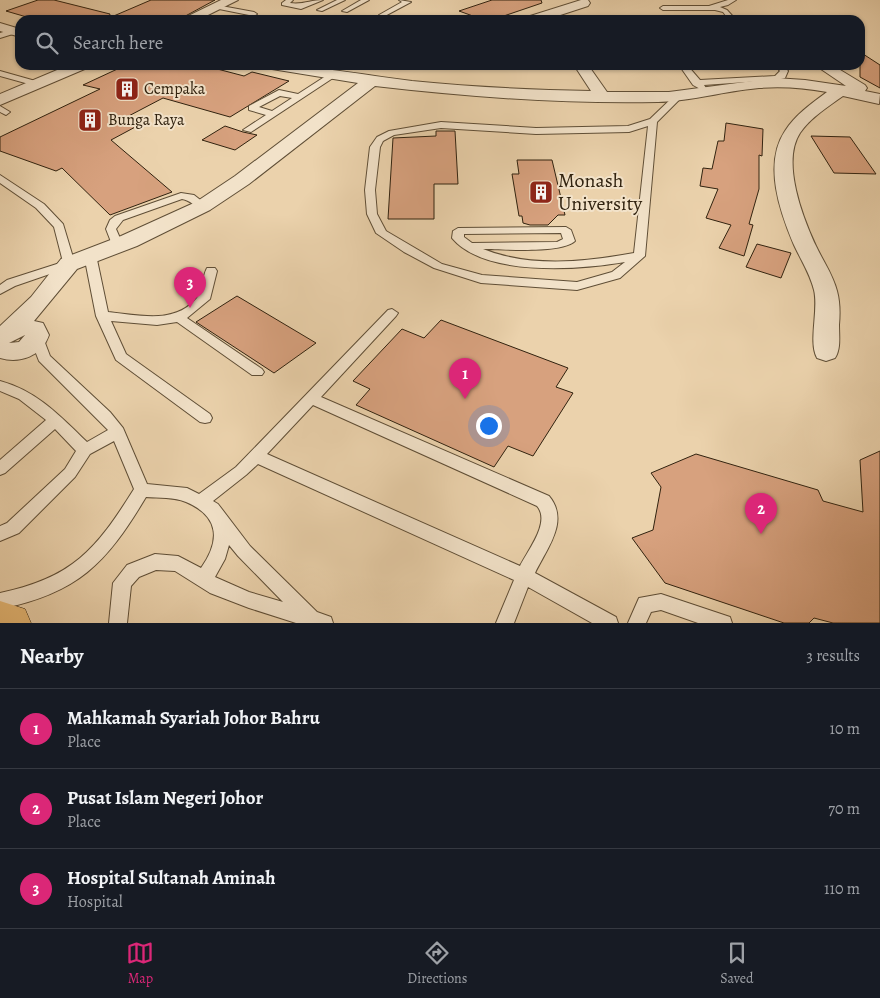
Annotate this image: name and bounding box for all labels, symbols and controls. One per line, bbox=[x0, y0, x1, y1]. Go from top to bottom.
search box bbox=[15, 15, 865, 70]
icon: search bbox=[33, 29, 61, 57]
text: Search here bbox=[73, 30, 163, 56]
building icon: Cempaka bbox=[114, 76, 140, 102]
place label: Cempaka bbox=[144, 78, 206, 100]
building icon: Bunga Raya bbox=[77, 107, 103, 133]
place label: Bunga Raya bbox=[108, 109, 185, 131]
place label: Monash University bbox=[558, 167, 643, 217]
building icon: Monash University bbox=[528, 179, 554, 205]
pin: 3 bbox=[174, 267, 206, 308]
pin: 1 bbox=[449, 358, 481, 399]
your location bbox=[476, 413, 502, 439]
pin: 2 bbox=[745, 493, 777, 534]
text: Nearby bbox=[20, 642, 83, 670]
text: 3 results bbox=[806, 645, 860, 667]
text: Mahkamah Syariah Johor Bahru bbox=[67, 705, 320, 731]
text: 1 bbox=[33, 718, 39, 740]
text: 10 m bbox=[830, 718, 860, 740]
text: Place bbox=[67, 731, 101, 753]
text: Pusat Islam Negeri Johor bbox=[67, 785, 263, 811]
text: 2 bbox=[32, 798, 40, 820]
text: 70 m bbox=[828, 798, 860, 820]
text: Place bbox=[67, 811, 101, 833]
text: Hospital Sultanah Aminah bbox=[67, 865, 276, 891]
text: 3 bbox=[33, 878, 39, 900]
text: 110 m bbox=[824, 878, 860, 900]
text: Hospital bbox=[67, 891, 123, 913]
tab: Map bbox=[126, 939, 154, 988]
tab: Directions bbox=[407, 939, 467, 988]
tab: Saved bbox=[720, 939, 754, 988]

